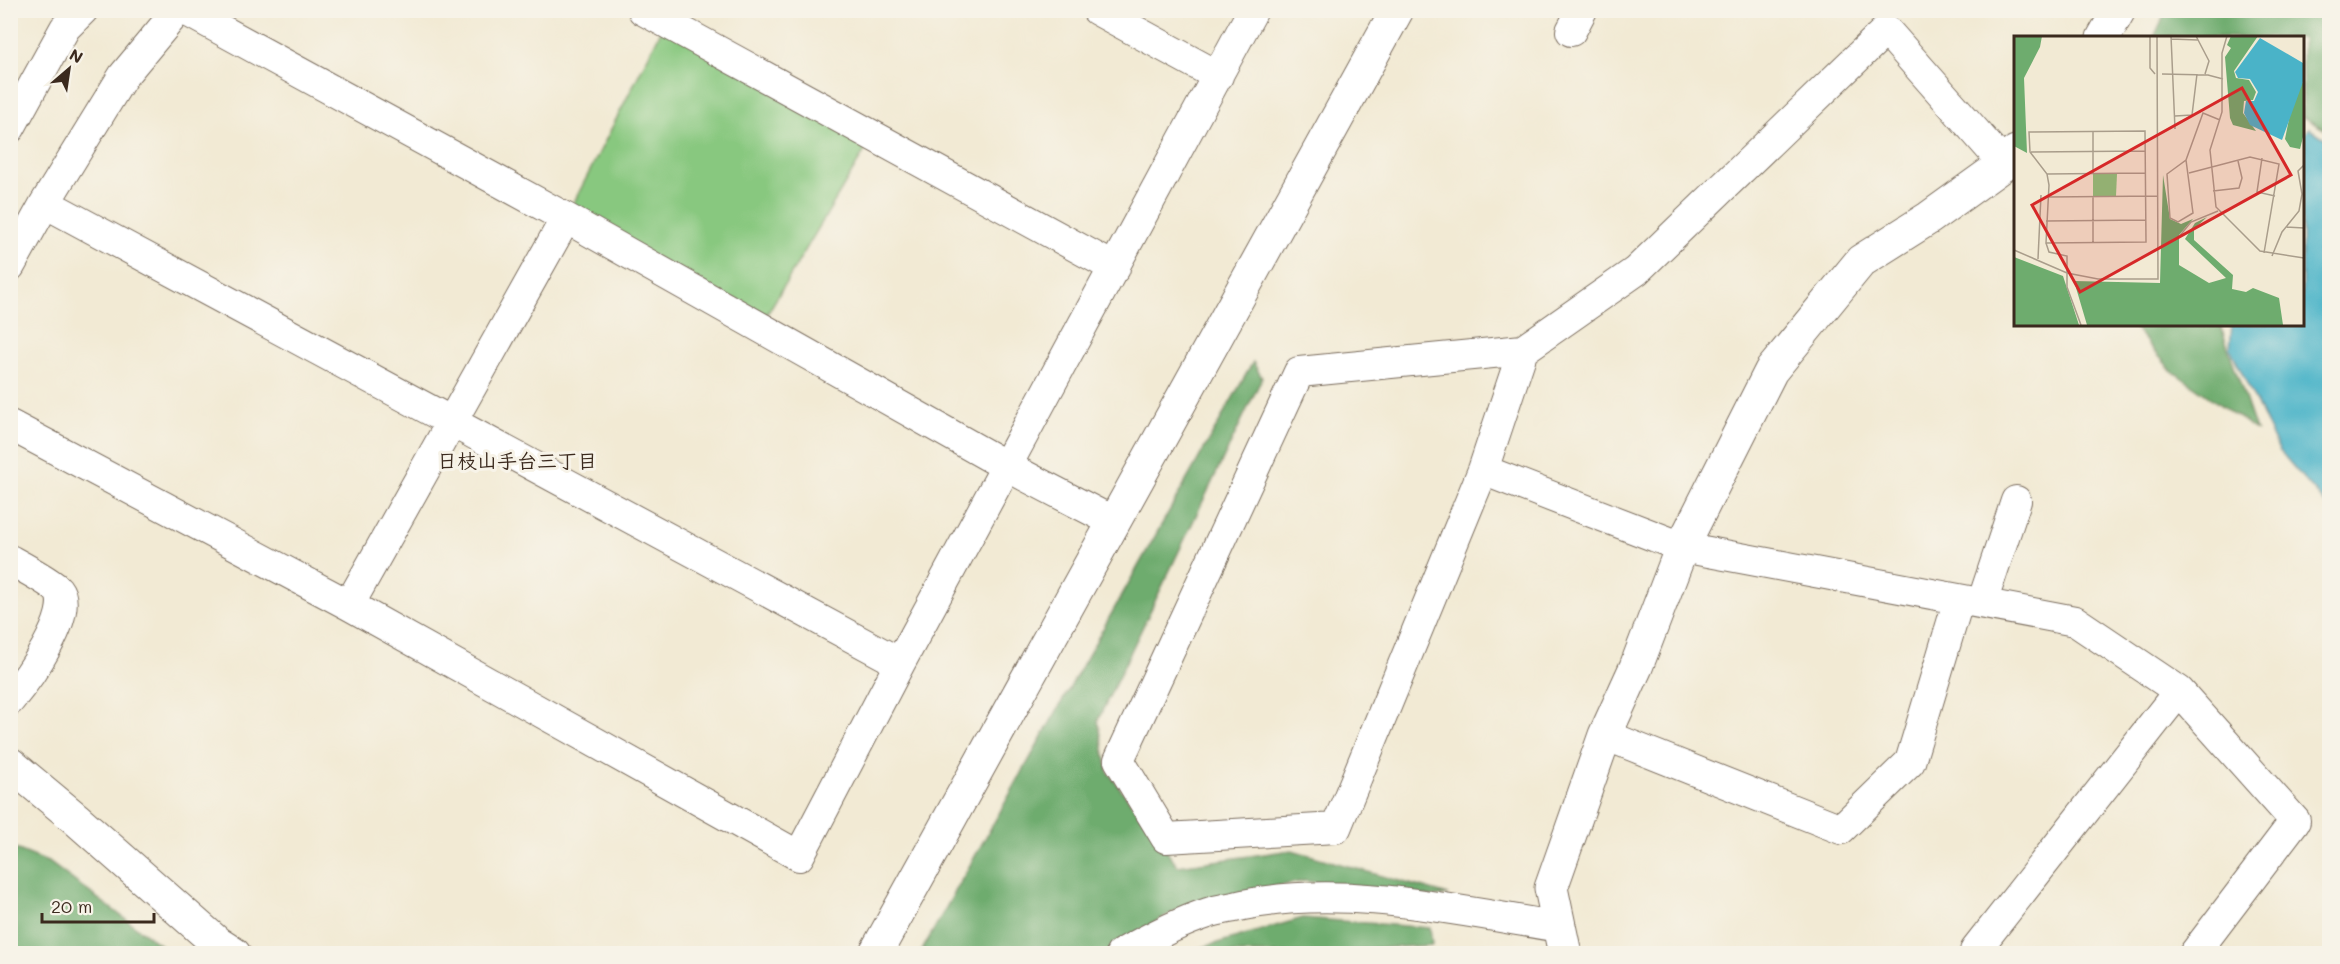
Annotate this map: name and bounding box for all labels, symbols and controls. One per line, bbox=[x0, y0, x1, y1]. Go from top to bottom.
inset map bbox=[2014, 36, 2304, 326]
north arrow bbox=[39, 39, 99, 99]
text: N bbox=[66, 43, 87, 68]
district label: 日枝山手台三丁目 bbox=[437, 447, 597, 473]
scale bar bbox=[42, 886, 154, 924]
text: 20 m bbox=[51, 894, 92, 918]

